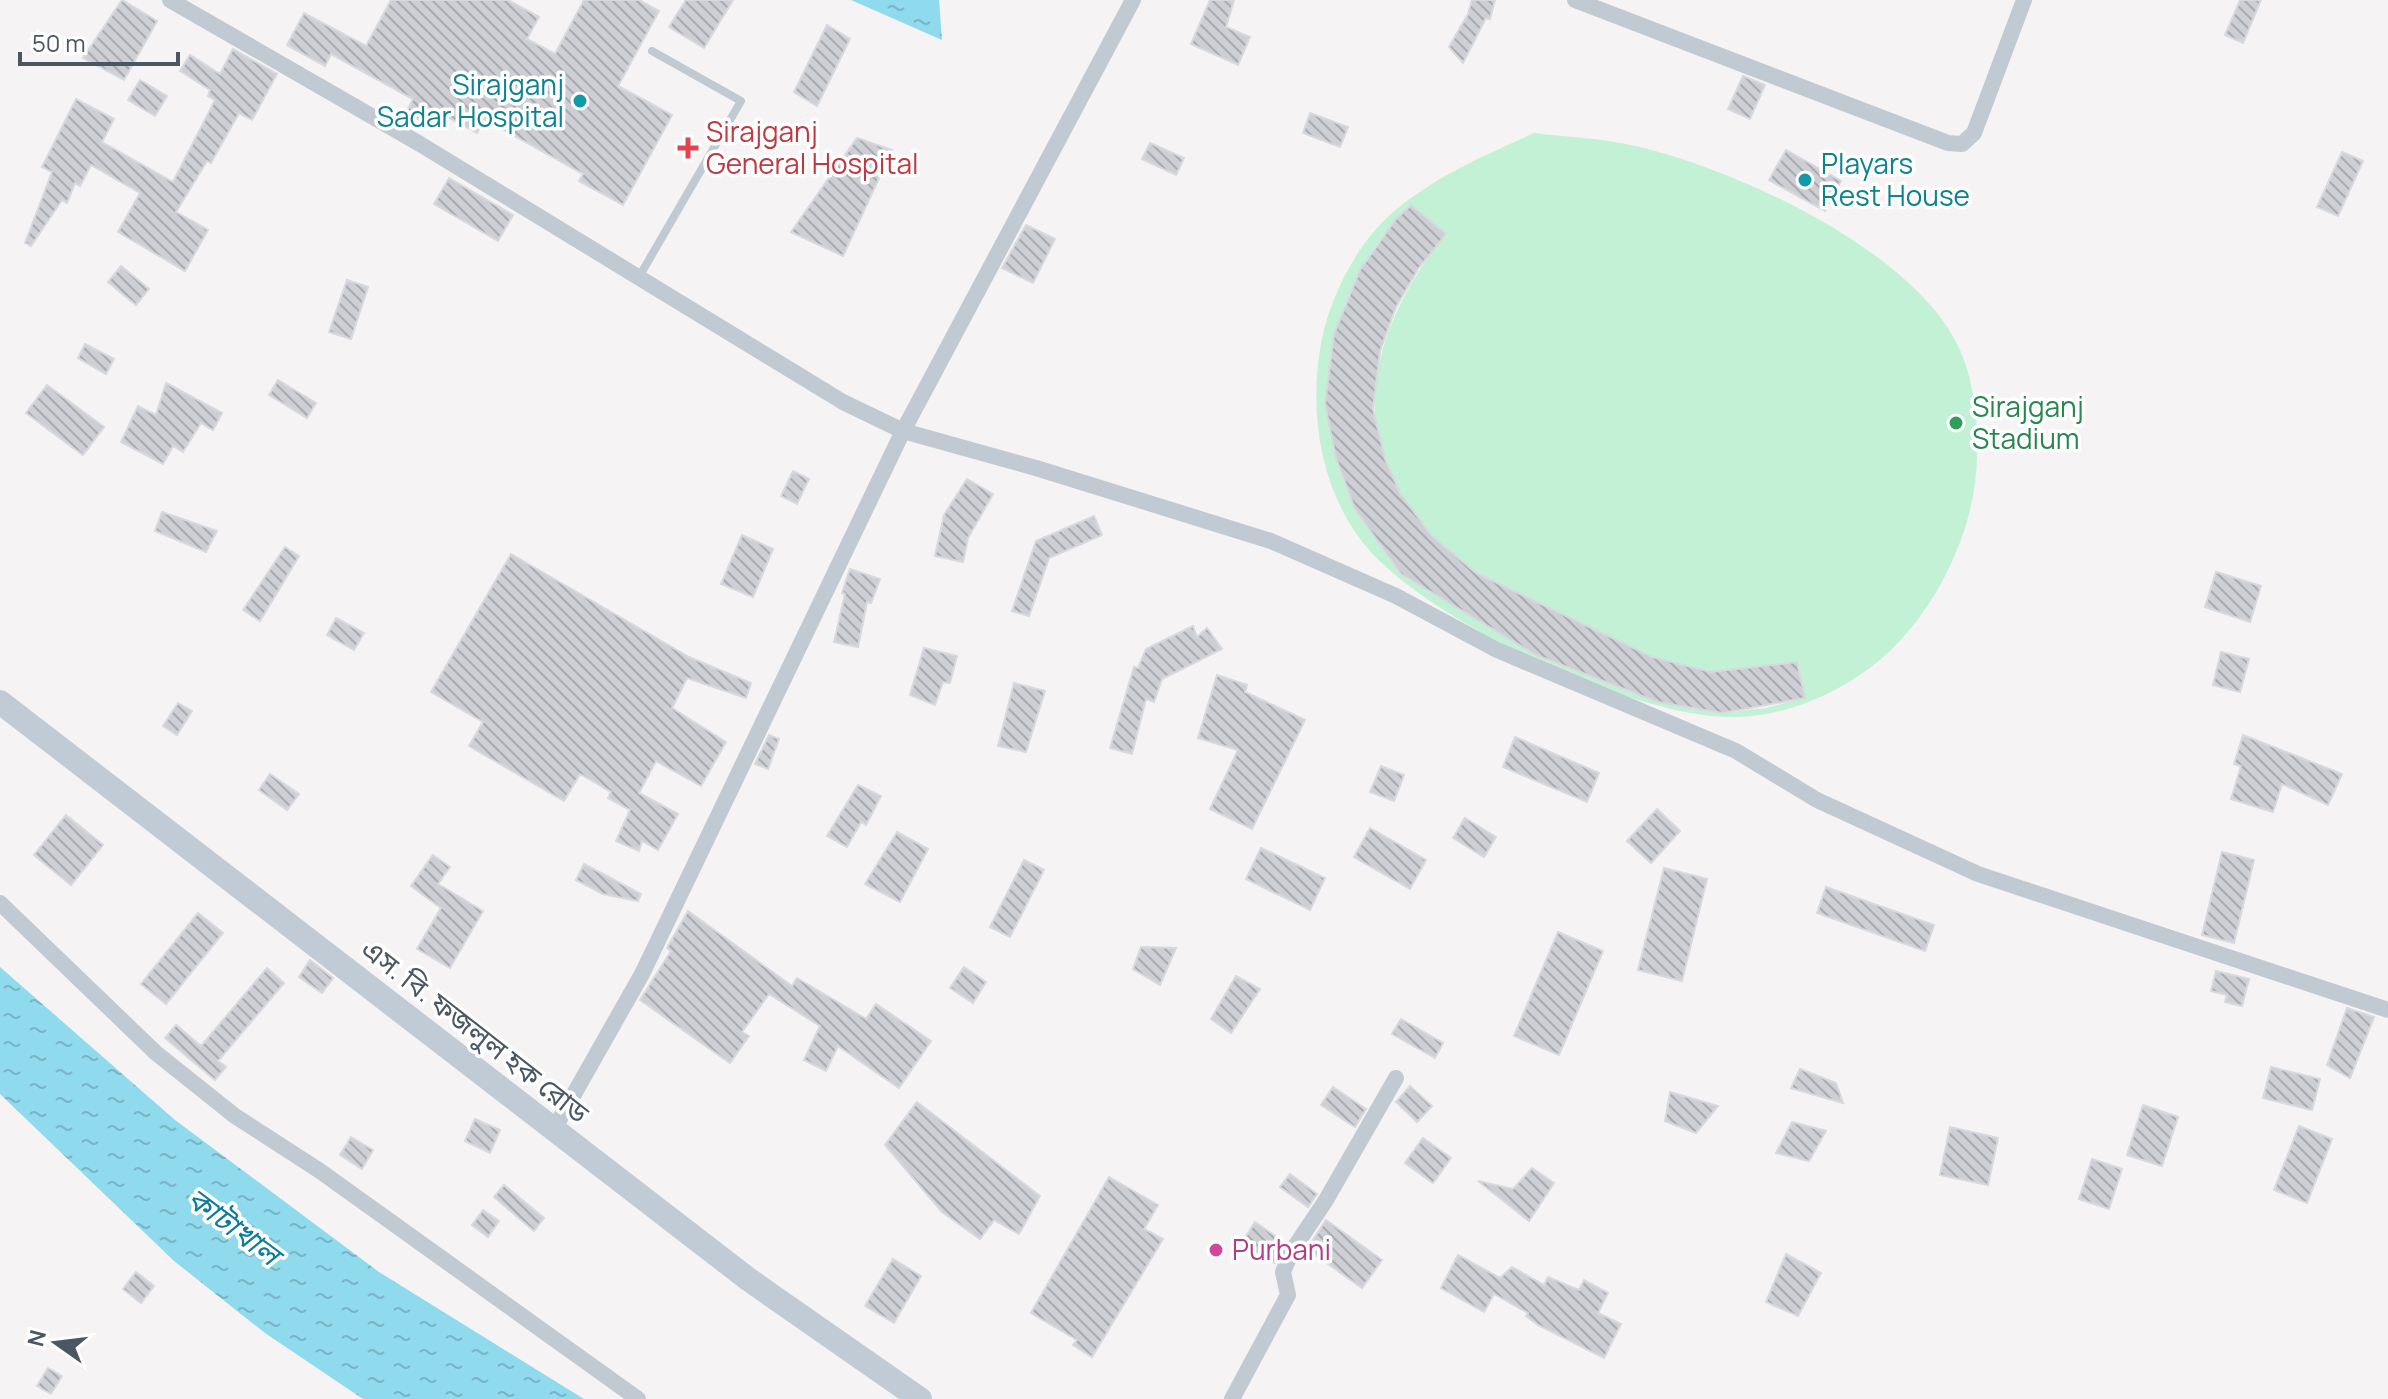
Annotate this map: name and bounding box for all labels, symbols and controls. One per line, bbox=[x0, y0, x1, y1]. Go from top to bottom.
scale bar bbox=[20, 16, 178, 66]
text: 50 m bbox=[32, 26, 86, 59]
place label: Sirajganj Sadar Hospital bbox=[377, 65, 564, 135]
marker: Sirajganj Sadar Hospital bbox=[571, 92, 589, 110]
place label: Sirajganj General Hospital bbox=[706, 112, 919, 182]
marker: Sirajganj General Hospital bbox=[677, 137, 699, 159]
place label: Playars Rest House bbox=[1821, 144, 1970, 214]
marker: Playars Rest House bbox=[1796, 171, 1814, 189]
place label: Sirajganj Stadium bbox=[1972, 387, 2084, 457]
marker: Sirajganj Stadium bbox=[1947, 414, 1965, 432]
street label: এস. বি. ফজলুল হক রোড bbox=[354, 929, 598, 1132]
water label: কাটাখাল bbox=[179, 1177, 293, 1277]
place label: Purbani bbox=[1232, 1230, 1331, 1268]
marker: Purbani bbox=[1207, 1241, 1225, 1259]
north arrow bbox=[16, 1303, 96, 1383]
text: N bbox=[20, 1327, 53, 1349]

